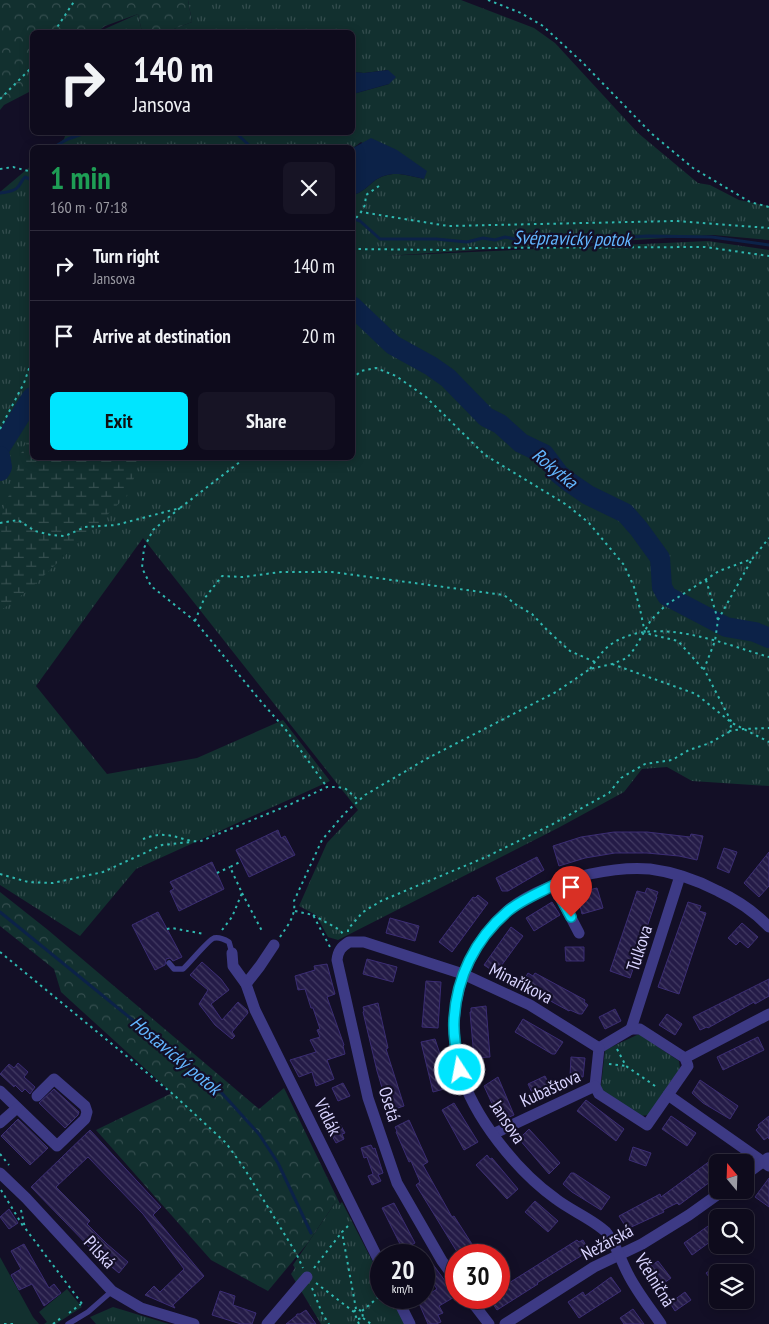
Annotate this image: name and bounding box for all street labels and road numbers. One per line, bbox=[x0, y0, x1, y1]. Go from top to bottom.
street label: Tulkova bbox=[621, 922, 657, 974]
street label: Minaříkova bbox=[486, 957, 556, 1009]
street label: Kubaštova bbox=[516, 1064, 584, 1112]
street label: Osetá bbox=[374, 1084, 406, 1124]
street label: Vidlák bbox=[309, 1094, 347, 1139]
street label: Jansova bbox=[485, 1095, 531, 1148]
street label: Nežárská bbox=[577, 1219, 637, 1265]
street label: Pilská bbox=[79, 1231, 121, 1273]
street label: Včelničná bbox=[629, 1248, 680, 1311]

